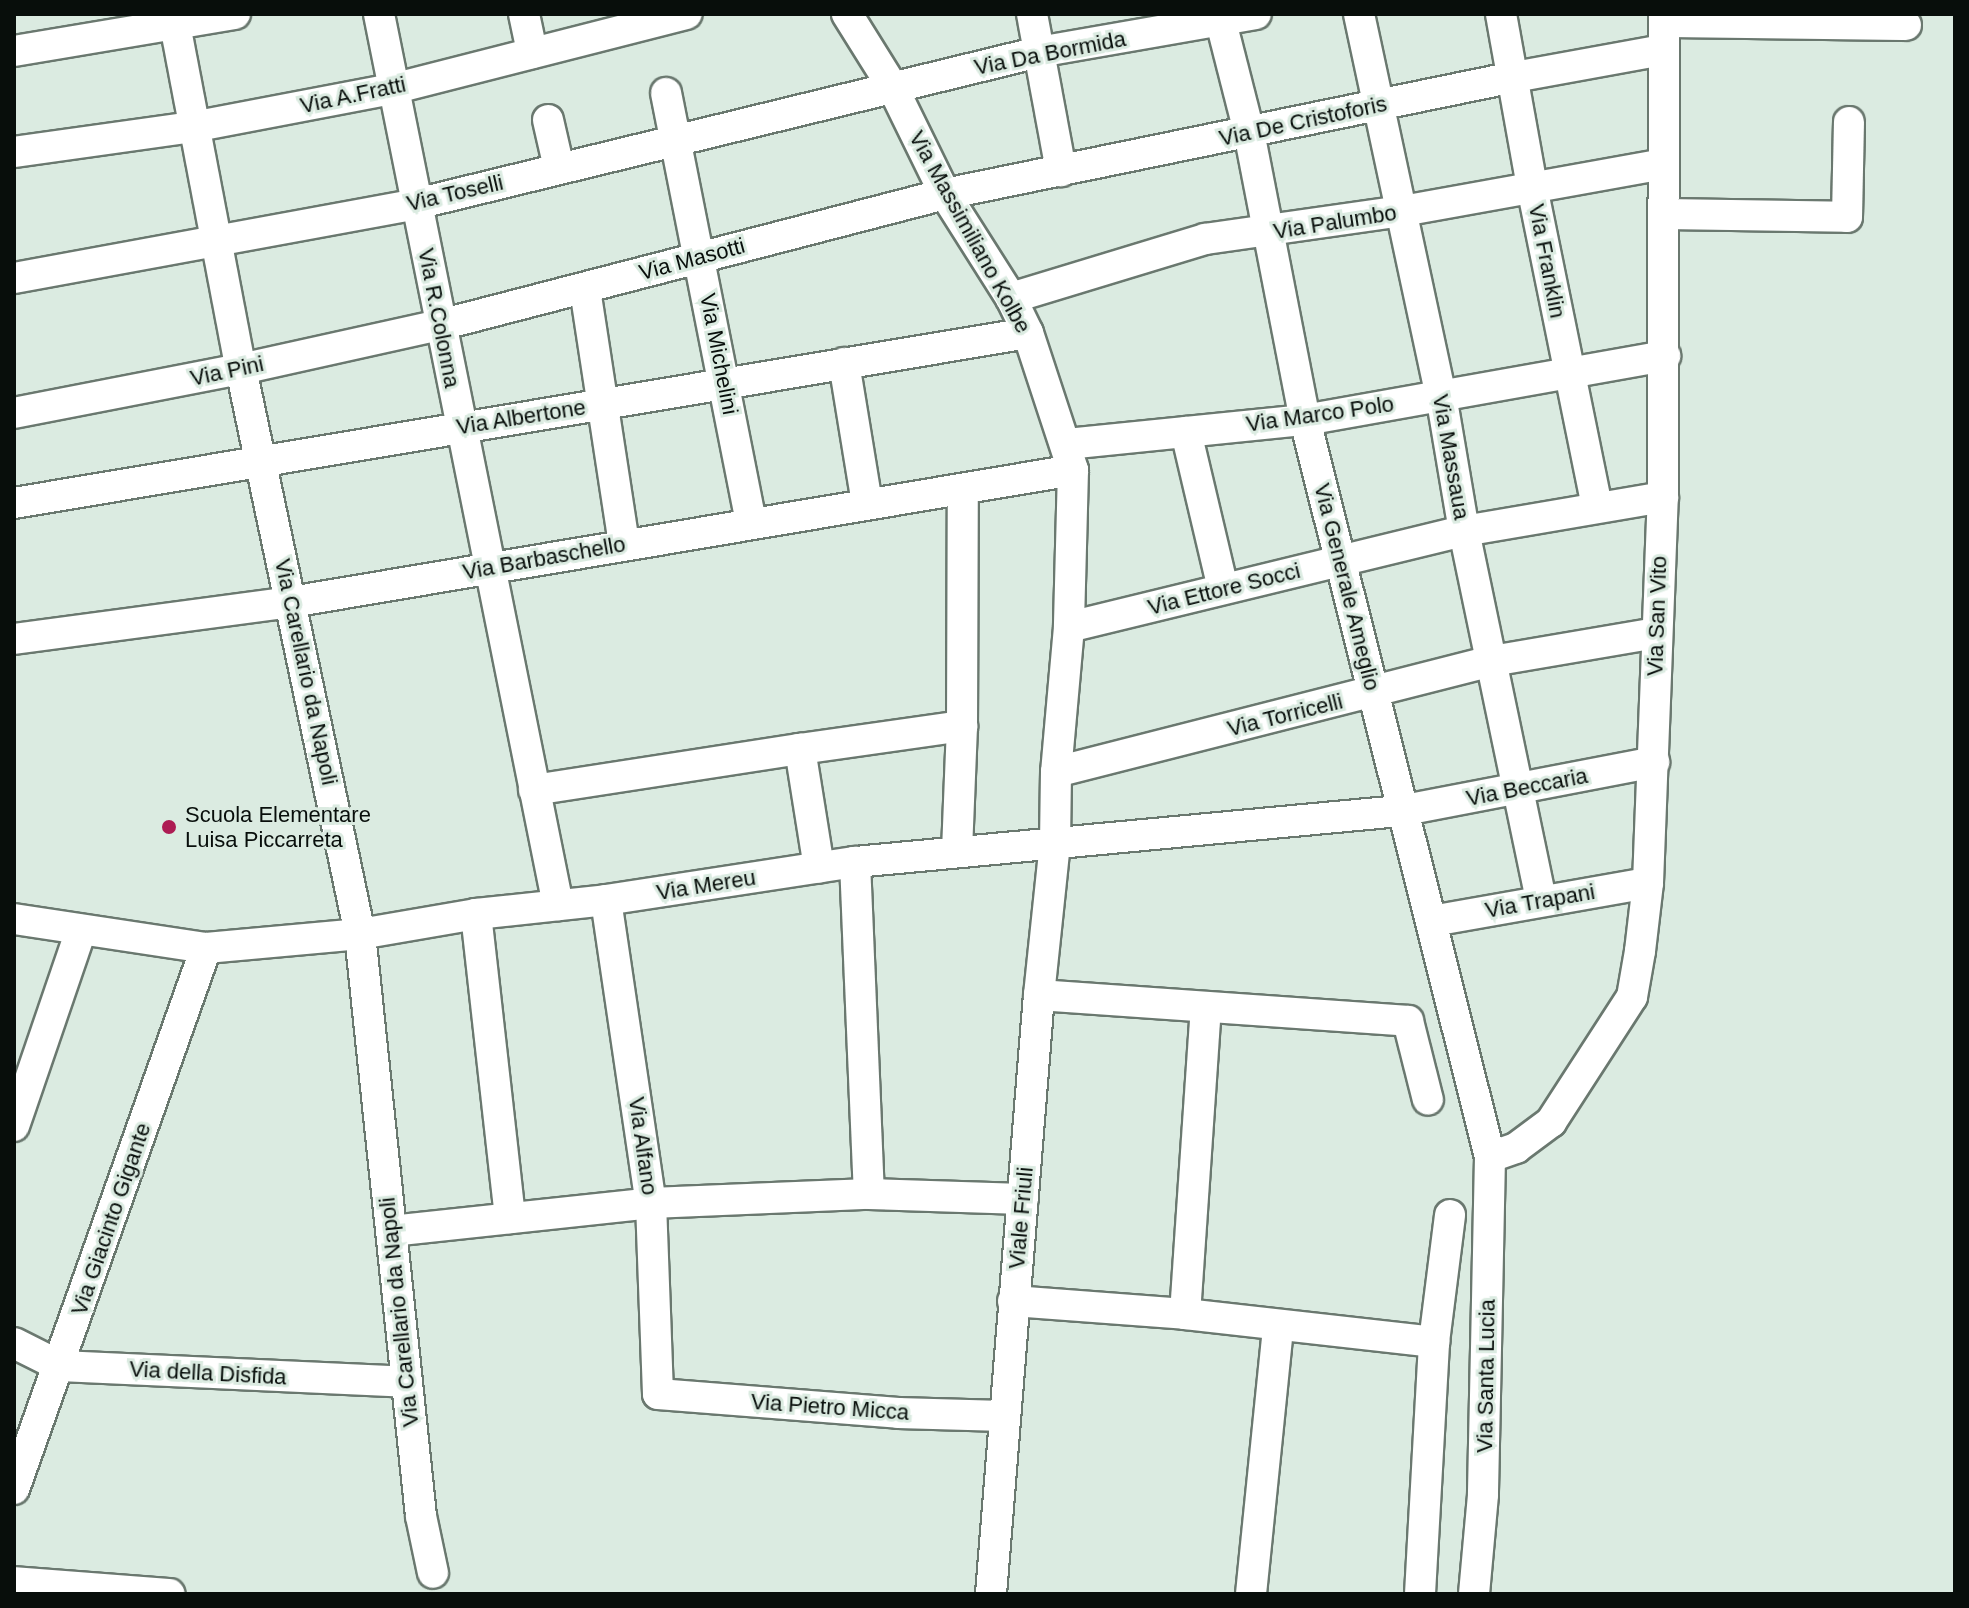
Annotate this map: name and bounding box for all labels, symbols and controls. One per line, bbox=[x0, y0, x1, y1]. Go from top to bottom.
street label: Via Da Bormida bbox=[972, 25, 1128, 81]
street label: Via A.Fratti bbox=[297, 71, 409, 119]
street label: Via De Cristoforis bbox=[1217, 90, 1389, 152]
street label: Via Massimiliano Kolbe bbox=[903, 126, 1037, 338]
street label: Via Toselli bbox=[404, 169, 506, 217]
street label: Via Palumbo bbox=[1272, 199, 1398, 245]
street label: Via Franklin bbox=[1523, 202, 1571, 320]
street label: Via Masotti bbox=[636, 232, 748, 286]
street label: Via R.Colonna bbox=[413, 246, 465, 390]
street label: Via Michelini bbox=[694, 291, 744, 417]
street label: Via Pini bbox=[188, 350, 266, 392]
street label: Via Marco Polo bbox=[1244, 391, 1396, 437]
street label: Via Massaua bbox=[1427, 392, 1475, 522]
street label: Via Albertone bbox=[454, 394, 588, 440]
street label: Via Generale Ameglio bbox=[1308, 480, 1386, 694]
street label: Via Barbaschello bbox=[461, 531, 627, 585]
street label: Via San Vito bbox=[1642, 555, 1672, 677]
street label: Via Carellario da Napoli bbox=[269, 556, 343, 788]
street label: Via Ettore Socci bbox=[1145, 557, 1303, 621]
street label: Via Torricelli bbox=[1224, 688, 1346, 742]
street label: Via Beccaria bbox=[1464, 762, 1590, 812]
place label: Scuola Elementare Luisa Piccarreta bbox=[185, 801, 371, 852]
marker: Scuola Elementare Luisa Piccarreta bbox=[160, 818, 178, 836]
street label: Via Mereu bbox=[655, 864, 757, 906]
street label: Via Trapani bbox=[1483, 878, 1597, 924]
street label: Via Alfano bbox=[623, 1095, 663, 1197]
street label: Via Giacinto Gigante bbox=[66, 1119, 156, 1319]
street label: Viale Friuli bbox=[1003, 1166, 1039, 1270]
street label: Via Carellario da Napoli bbox=[374, 1196, 424, 1428]
street label: Via Santa Lucia bbox=[1471, 1299, 1501, 1453]
street label: Via della Disfida bbox=[129, 1356, 287, 1390]
street label: Via Pietro Micca bbox=[750, 1388, 910, 1426]

